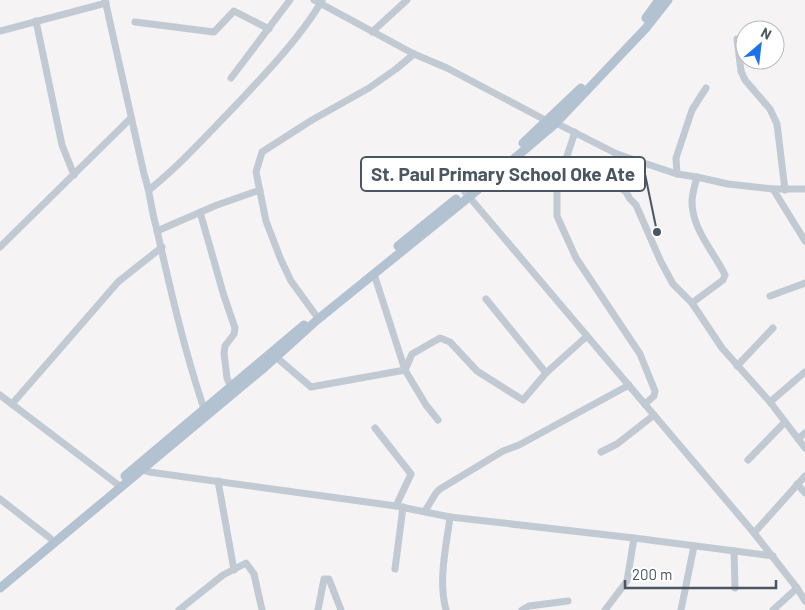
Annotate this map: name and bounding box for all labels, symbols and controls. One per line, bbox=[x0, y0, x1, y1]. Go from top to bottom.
north arrow bbox=[735, 20, 785, 70]
text: N bbox=[758, 23, 774, 43]
callout: St. Paul Primary School Oke Ate bbox=[361, 157, 645, 191]
text: St. Paul Primary School Oke Ate bbox=[371, 162, 635, 185]
scale bar bbox=[625, 558, 776, 590]
text: 200 m bbox=[632, 565, 672, 583]

